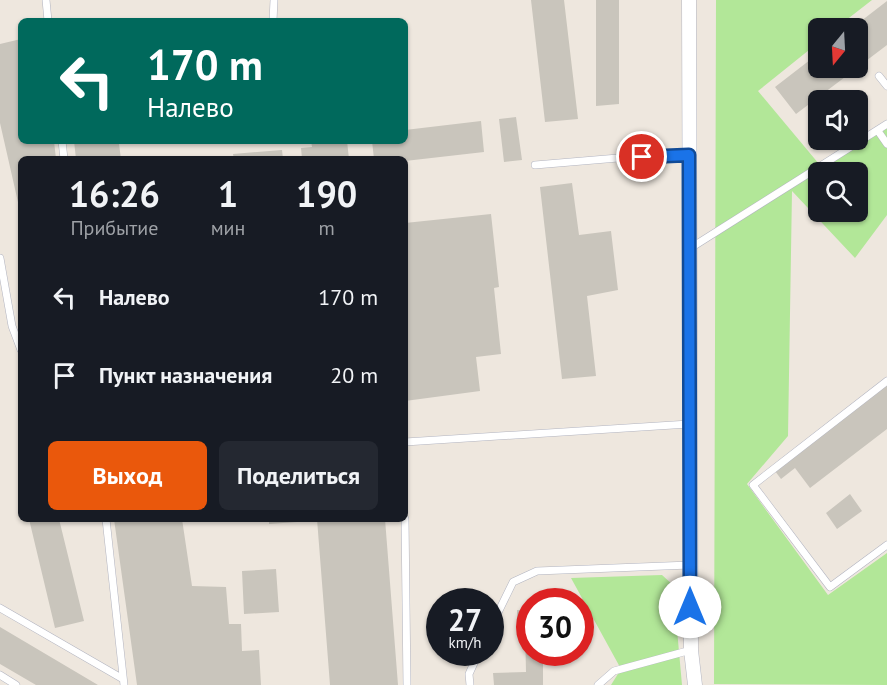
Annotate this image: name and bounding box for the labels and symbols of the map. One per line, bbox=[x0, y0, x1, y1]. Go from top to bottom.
north arrow bbox=[808, 18, 868, 78]
pin bbox=[616, 131, 667, 182]
position arrow bbox=[658, 575, 722, 639]
speed limit sign: 30 bbox=[516, 588, 594, 666]

